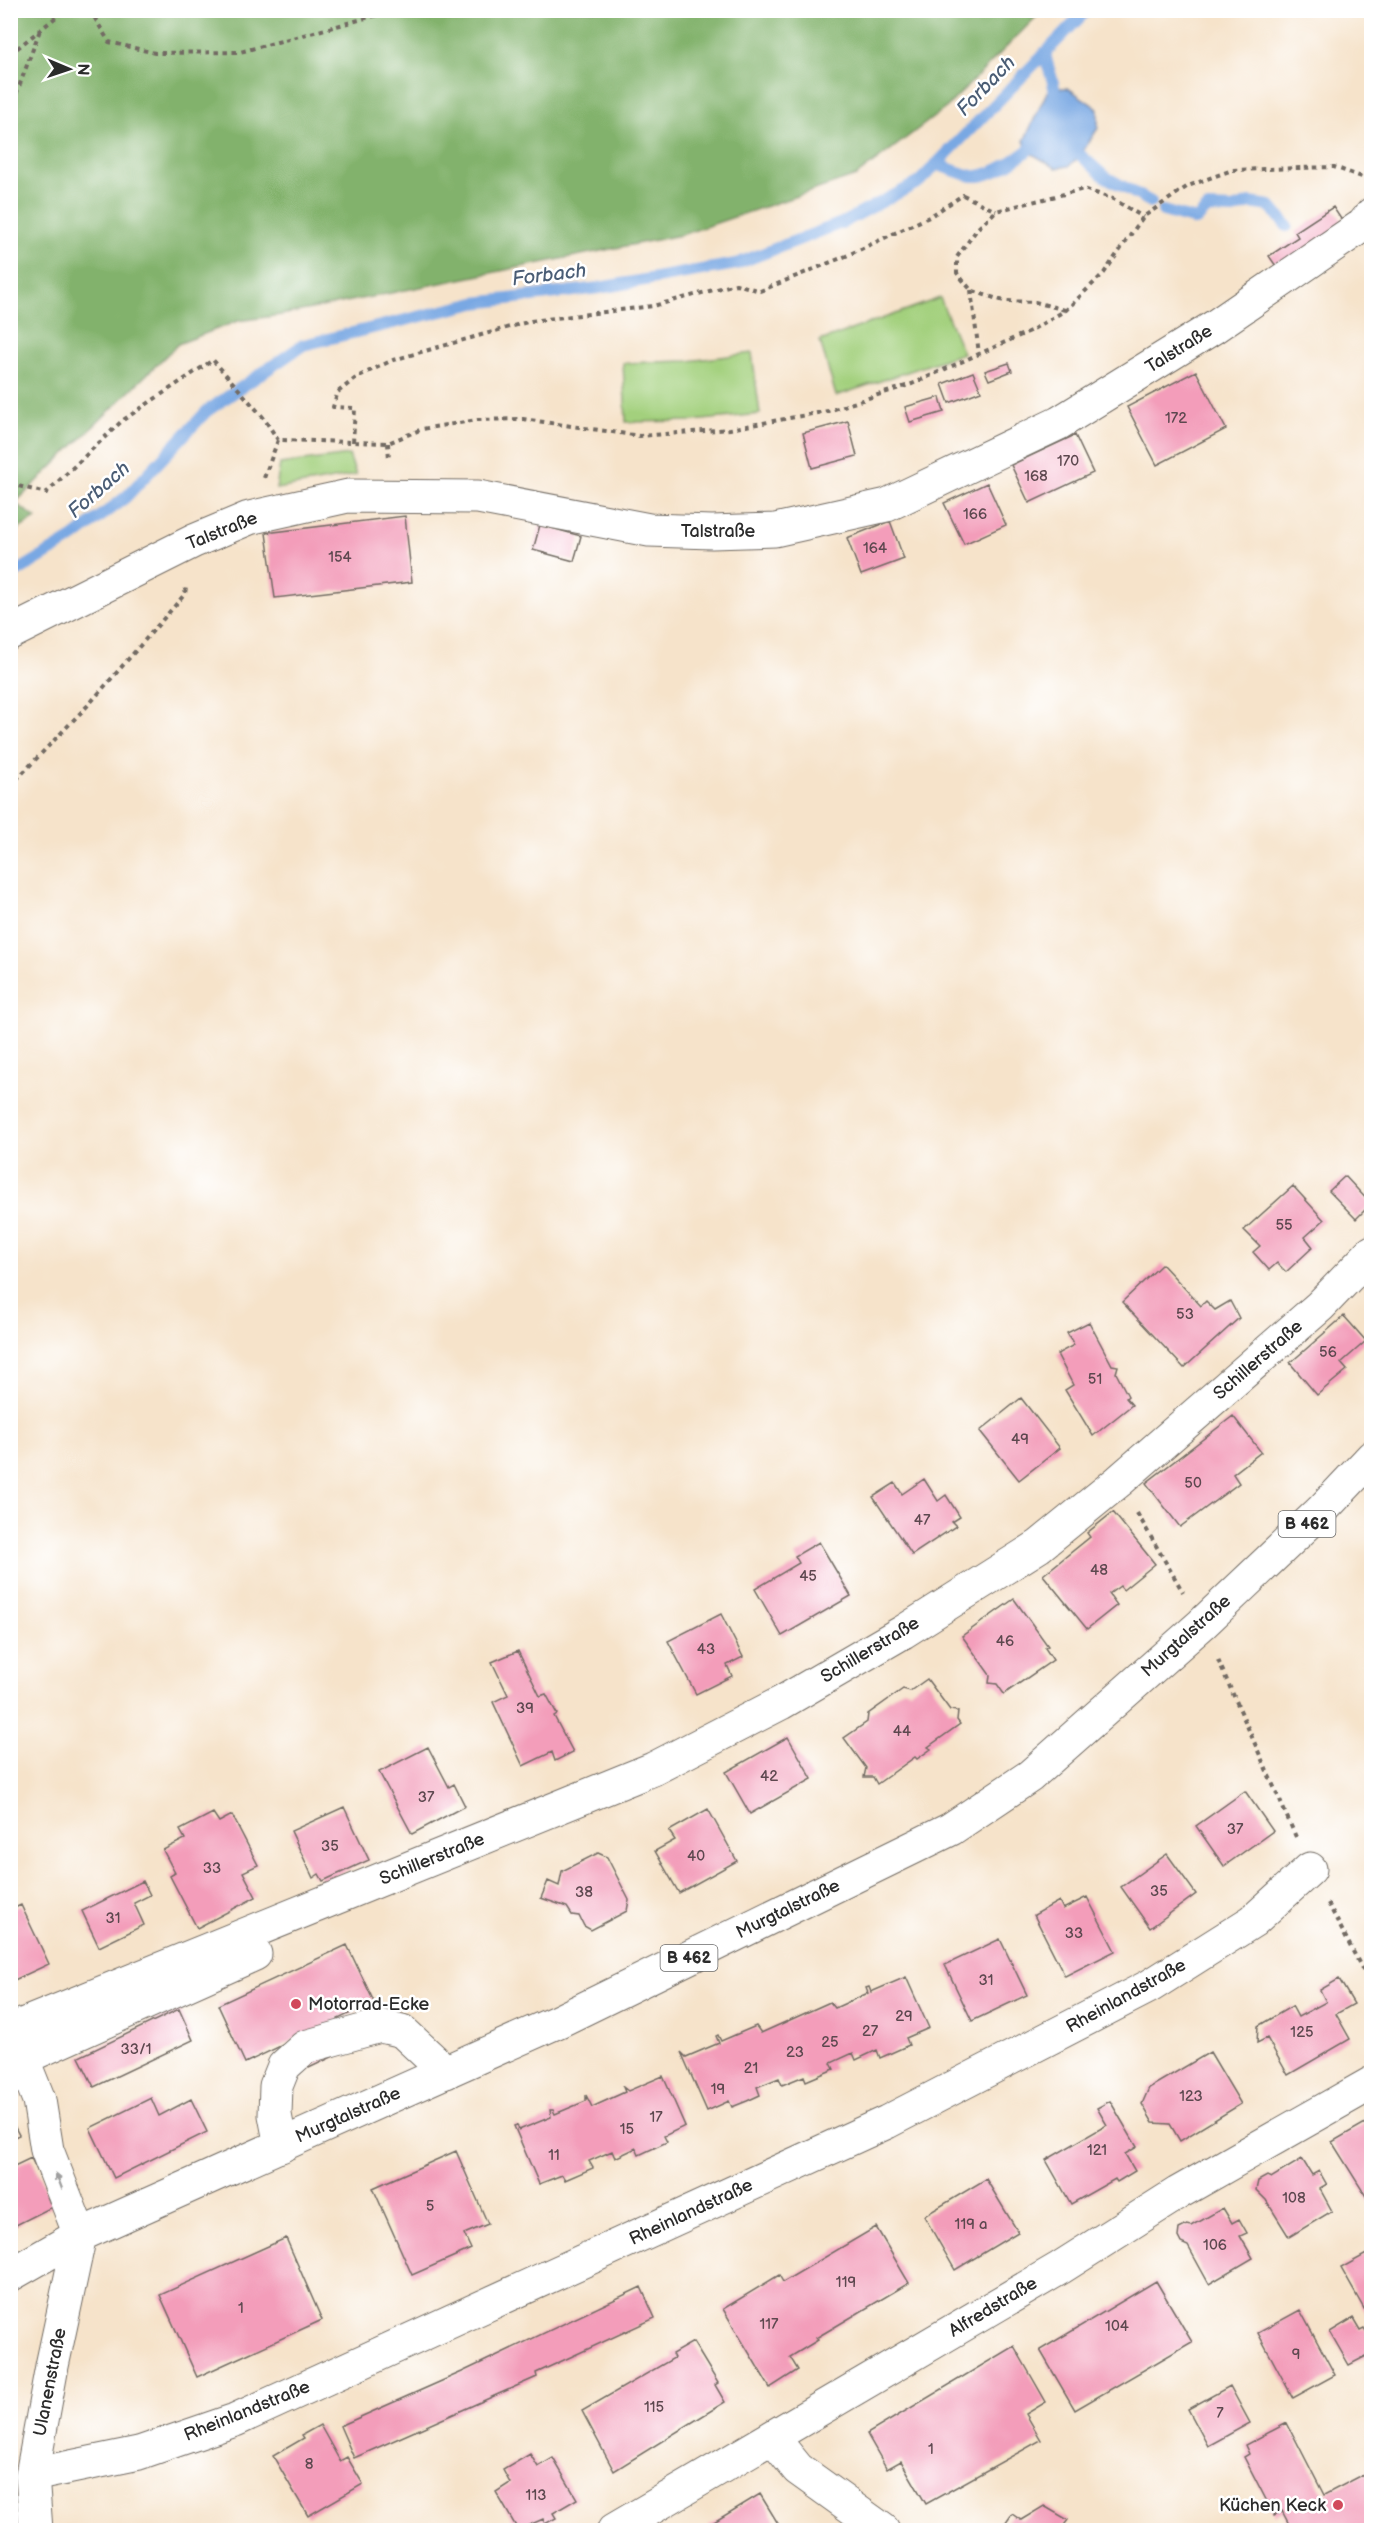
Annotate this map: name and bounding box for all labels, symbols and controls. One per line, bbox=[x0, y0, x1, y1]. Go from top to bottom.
north arrow bbox=[39, 39, 99, 99]
water label: Forbach bbox=[951, 51, 1021, 121]
text: N bbox=[73, 63, 92, 76]
water label: Forbach bbox=[511, 259, 588, 291]
street label: Talstraße bbox=[1142, 320, 1216, 378]
house number: 172 bbox=[1165, 409, 1187, 428]
house number: 170 bbox=[1057, 452, 1079, 471]
water label: Forbach bbox=[63, 456, 135, 524]
house number: 168 bbox=[1024, 467, 1048, 486]
house number: 166 bbox=[963, 505, 987, 524]
street label: Talstraße bbox=[183, 507, 261, 555]
street label: Talstraße bbox=[681, 521, 756, 542]
house number: 164 bbox=[863, 539, 887, 558]
house number: 154 bbox=[328, 548, 352, 567]
house number: 55 bbox=[1275, 1216, 1293, 1235]
house number: 53 bbox=[1176, 1305, 1194, 1324]
street label: Schillerstraße bbox=[1209, 1315, 1307, 1404]
house number: 56 bbox=[1319, 1343, 1337, 1362]
house number: 51 bbox=[1088, 1370, 1102, 1389]
house number: 49 bbox=[1011, 1430, 1029, 1449]
house number: 50 bbox=[1184, 1474, 1202, 1493]
house number: 47 bbox=[914, 1511, 931, 1530]
road number: B 462 bbox=[1278, 1511, 1336, 1537]
house number: 48 bbox=[1090, 1561, 1108, 1580]
house number: 45 bbox=[799, 1567, 817, 1586]
street label: Murgtalstraße bbox=[1137, 1590, 1235, 1682]
street label: Schillerstraße bbox=[817, 1612, 923, 1688]
house number: 46 bbox=[996, 1632, 1014, 1651]
house number: 43 bbox=[697, 1640, 715, 1659]
house number: 39 bbox=[516, 1699, 534, 1718]
house number: 44 bbox=[893, 1722, 911, 1741]
house number: 42 bbox=[760, 1767, 778, 1786]
house number: 37 bbox=[418, 1788, 435, 1807]
house number: 37 bbox=[1227, 1820, 1244, 1839]
street label: Schillerstraße bbox=[377, 1828, 488, 1890]
house number: 35 bbox=[321, 1837, 339, 1856]
house number: 40 bbox=[687, 1847, 705, 1866]
house number: 33 bbox=[203, 1859, 221, 1878]
street label: Murgtalstraße bbox=[733, 1875, 844, 1943]
house number: 35 bbox=[1150, 1882, 1168, 1901]
house number: 38 bbox=[575, 1883, 593, 1902]
house number: 31 bbox=[105, 1909, 121, 1928]
house number: 33 bbox=[1065, 1924, 1083, 1943]
road number: B 462 bbox=[660, 1945, 718, 1971]
street label: Rheinlandstraße bbox=[1062, 1954, 1190, 2038]
house number: 31 bbox=[978, 1971, 994, 1990]
place label: Motorrad-Ecke bbox=[308, 1994, 429, 2015]
marker: Motorrad-Ecke bbox=[289, 1997, 303, 2011]
house number: 29 bbox=[895, 2007, 913, 2026]
house number: 27 bbox=[862, 2022, 879, 2041]
house number: 125 bbox=[1290, 2023, 1314, 2042]
house number: 25 bbox=[821, 2033, 839, 2052]
house number: 33/1 bbox=[120, 2040, 152, 2059]
house number: 23 bbox=[786, 2043, 804, 2062]
house number: 21 bbox=[744, 2059, 758, 2078]
house number: 19 bbox=[711, 2080, 725, 2099]
street label: Murgtalstraße bbox=[292, 2082, 404, 2148]
house number: 123 bbox=[1179, 2087, 1203, 2106]
house number: 17 bbox=[649, 2108, 663, 2127]
house number: 15 bbox=[620, 2120, 634, 2139]
house number: 121 bbox=[1087, 2141, 1107, 2160]
house number: 11 bbox=[548, 2146, 560, 2165]
one-way arrow bbox=[54, 2172, 63, 2190]
street label: Rheinlandstraße bbox=[626, 2174, 756, 2250]
house number: 108 bbox=[1282, 2189, 1306, 2208]
house number: 5 bbox=[426, 2197, 434, 2216]
house number: 119 a bbox=[955, 2215, 987, 2234]
house number: 106 bbox=[1203, 2236, 1227, 2255]
street label: Alfredstraße bbox=[945, 2272, 1041, 2342]
house number: 119 bbox=[836, 2273, 856, 2292]
house number: 1 bbox=[238, 2299, 244, 2318]
house number: 117 bbox=[760, 2315, 779, 2334]
house number: 104 bbox=[1105, 2317, 1129, 2336]
street label: Ulanenstraße bbox=[29, 2326, 71, 2438]
house number: 9 bbox=[1292, 2345, 1300, 2364]
street label: Rheinlandstraße bbox=[181, 2376, 313, 2446]
house number: 115 bbox=[644, 2398, 664, 2417]
house number: 7 bbox=[1216, 2404, 1224, 2423]
house number: 1 bbox=[928, 2440, 934, 2459]
house number: 8 bbox=[305, 2455, 314, 2474]
house number: 113 bbox=[526, 2486, 546, 2505]
place label: Küchen Keck bbox=[1219, 2495, 1326, 2516]
marker: Küchen Keck bbox=[1331, 2498, 1345, 2512]

